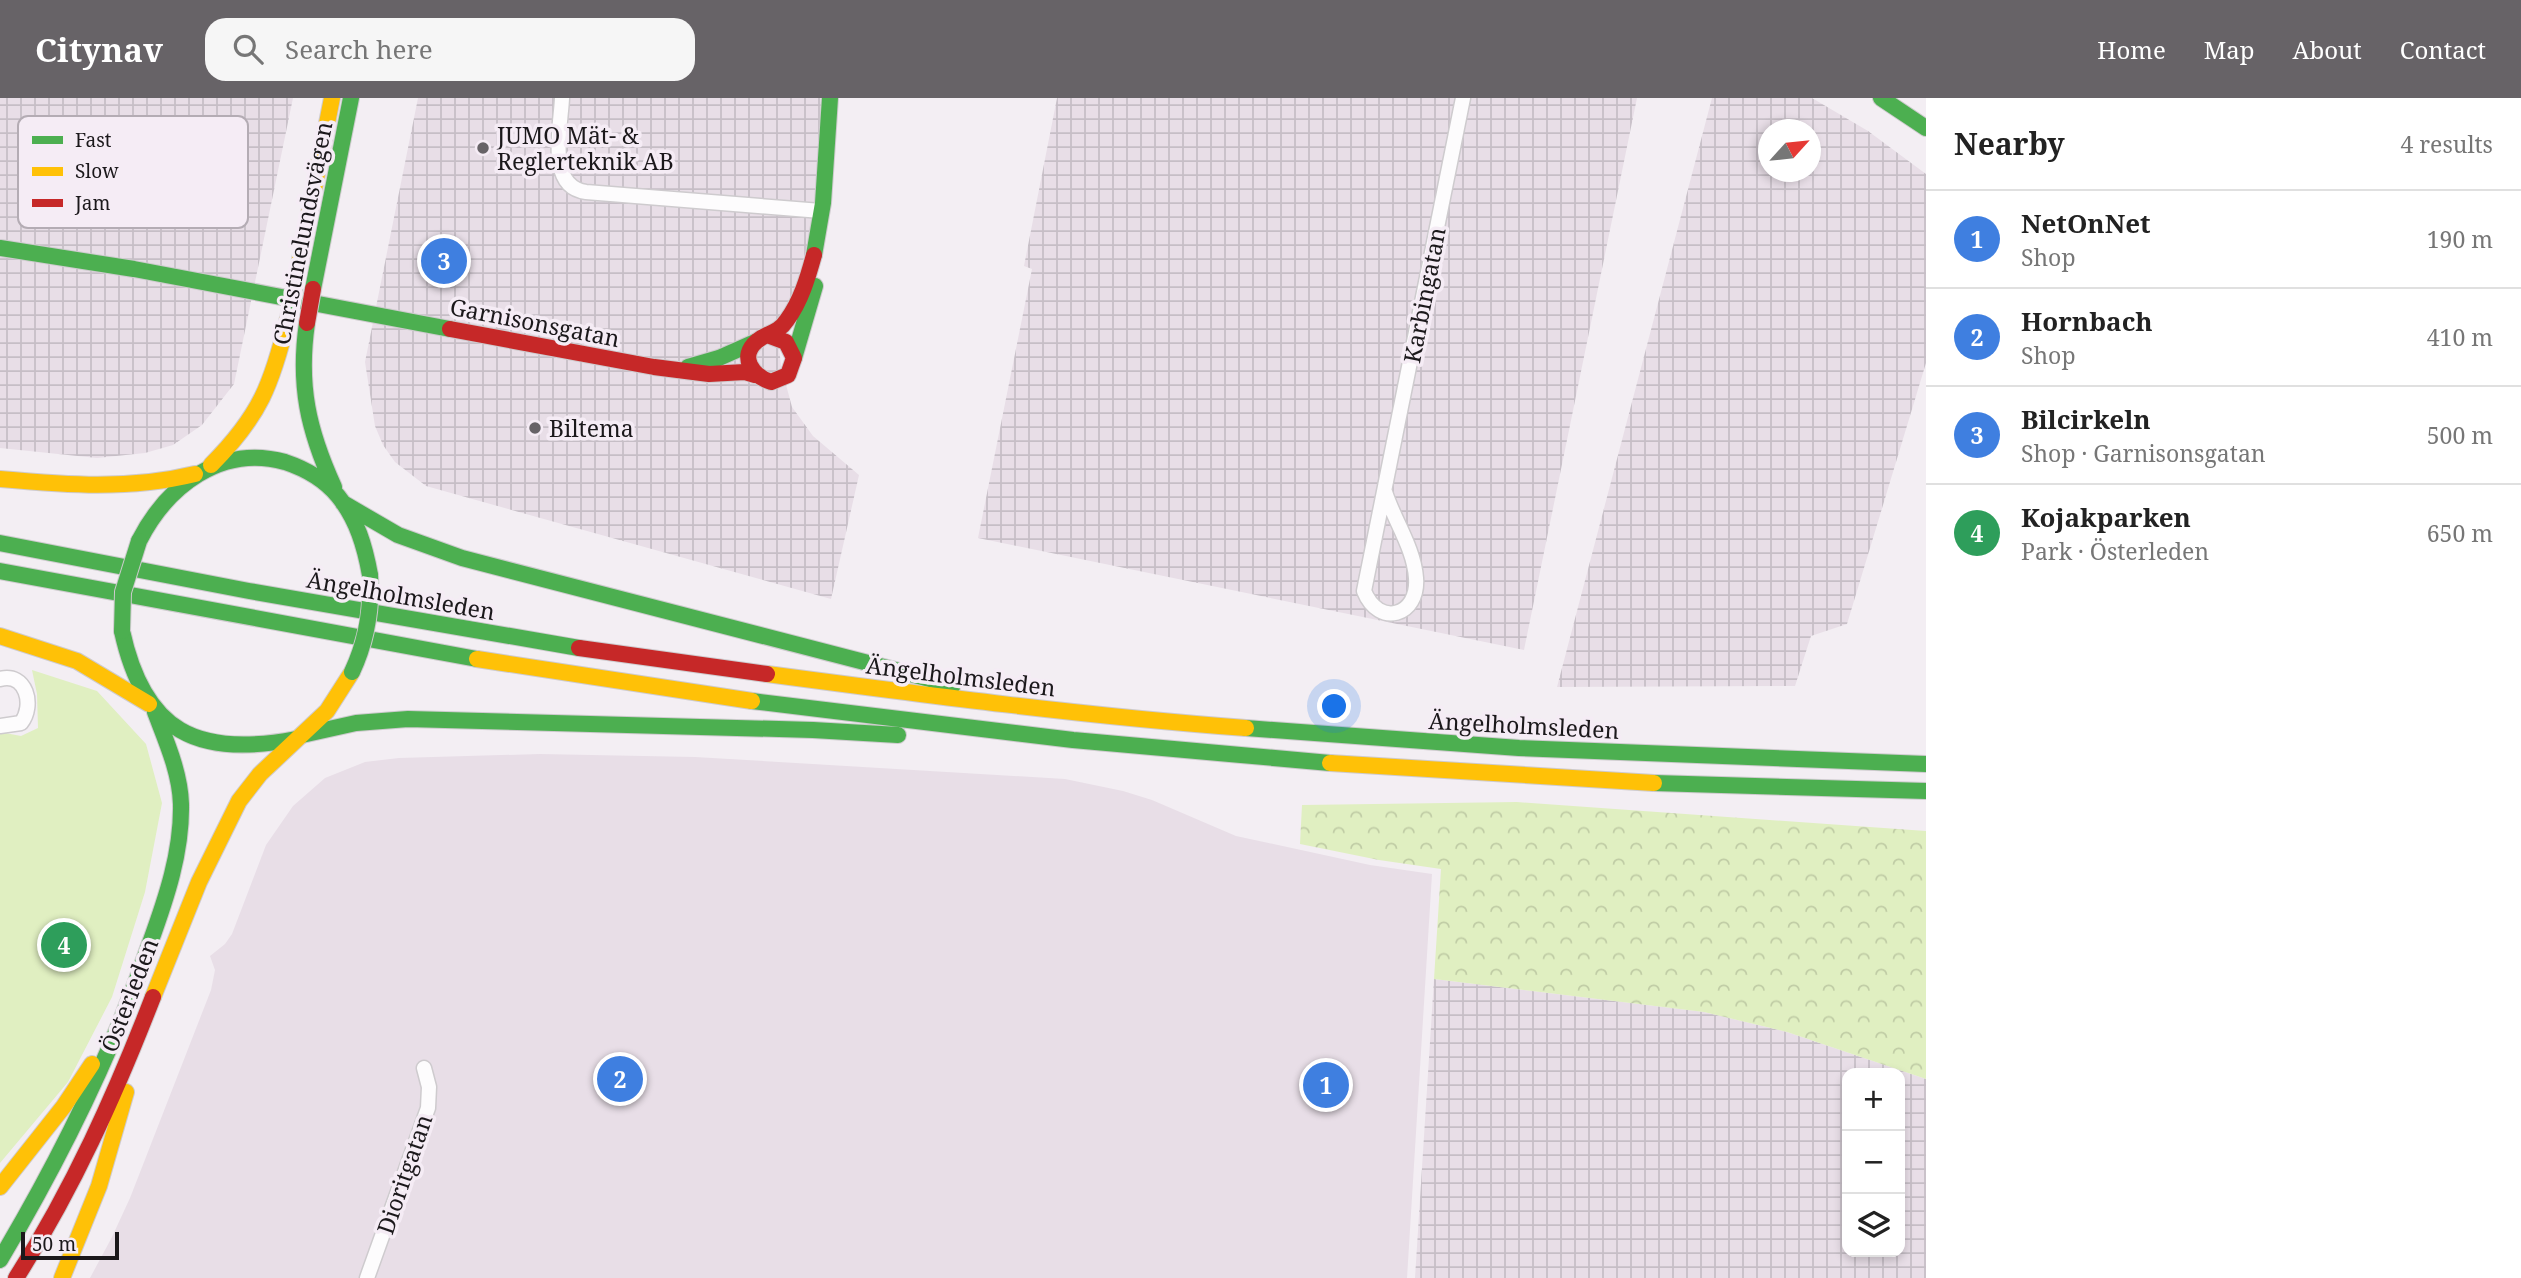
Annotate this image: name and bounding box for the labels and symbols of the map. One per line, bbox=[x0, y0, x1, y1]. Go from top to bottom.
legend bbox=[18, 116, 248, 228]
street label: Christinelundsvägen bbox=[265, 119, 339, 347]
place label: JUMO Mät- & Reglerteknik AB bbox=[496, 119, 674, 177]
north arrow bbox=[1758, 119, 1821, 182]
text: Fast bbox=[75, 127, 112, 153]
marker: JUMO Mät- & Reglerteknik AB bbox=[475, 140, 491, 156]
text: Slow bbox=[75, 158, 119, 184]
text: Jam bbox=[74, 190, 110, 216]
street label: Karbingatan bbox=[1395, 224, 1453, 365]
pin: 3 bbox=[421, 235, 467, 287]
street label: Garnisonsgatan bbox=[447, 290, 623, 354]
place label: Biltema bbox=[549, 412, 634, 444]
marker: Biltema bbox=[527, 420, 543, 436]
street label: Ängelholmsleden bbox=[304, 563, 498, 627]
street label: Ängelholmsleden bbox=[864, 649, 1058, 704]
your location bbox=[1317, 689, 1351, 723]
street label: Ängelholmsleden bbox=[1428, 704, 1620, 746]
pin: 4 bbox=[41, 919, 87, 971]
street label: Österleden bbox=[93, 933, 165, 1056]
pin: 2 bbox=[597, 1053, 643, 1105]
pin: 1 bbox=[1303, 1059, 1349, 1111]
street label: Dioritgatan bbox=[369, 1110, 440, 1238]
scale bar bbox=[21, 1229, 119, 1261]

